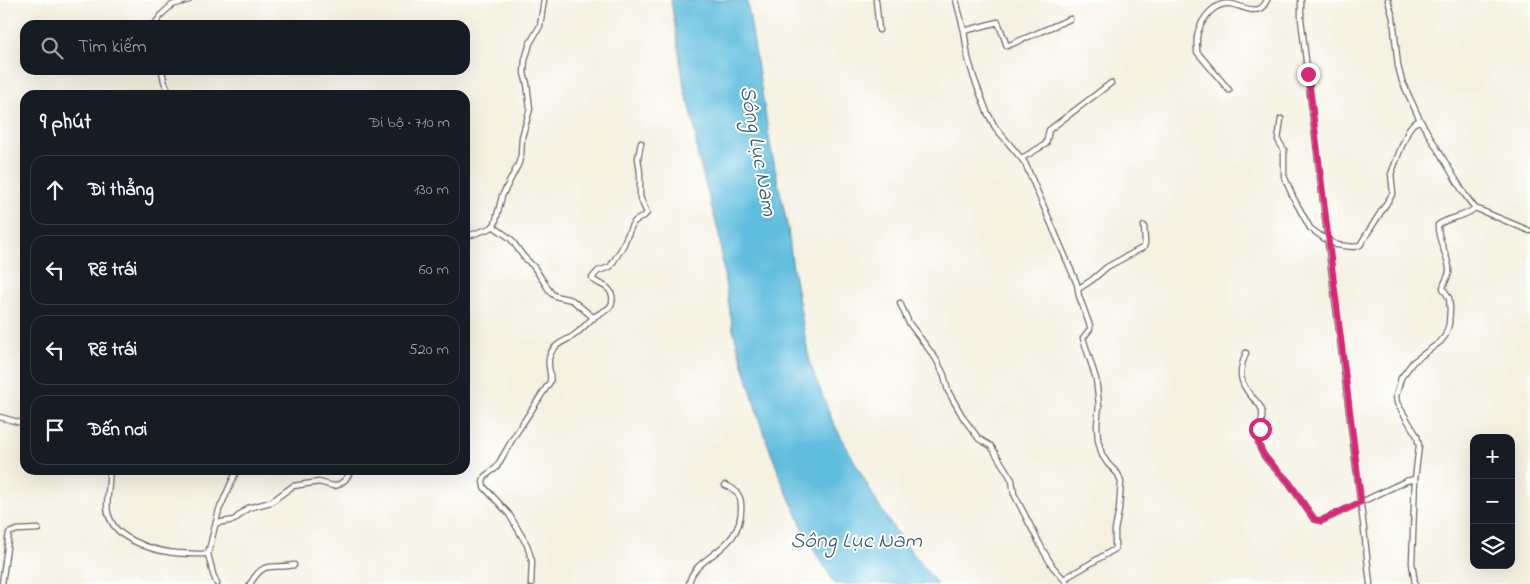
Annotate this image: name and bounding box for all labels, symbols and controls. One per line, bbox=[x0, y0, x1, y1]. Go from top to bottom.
search box bbox=[20, 20, 470, 75]
icon: search bbox=[38, 34, 66, 62]
text: Tìm kiếm bbox=[78, 34, 147, 61]
route end bbox=[1297, 63, 1320, 86]
water label: Sông Lục Nam bbox=[730, 83, 784, 219]
text: 9 phút bbox=[40, 108, 91, 138]
text: Đi bộ · 710 m bbox=[369, 111, 450, 135]
icon: ahead bbox=[41, 176, 69, 204]
text: Đi thẳng bbox=[88, 177, 154, 204]
text: 130 m bbox=[414, 178, 449, 202]
icon: left bbox=[41, 256, 69, 284]
text: Rẽ trái bbox=[88, 257, 137, 284]
text: 60 m bbox=[419, 258, 449, 282]
icon: left bbox=[41, 336, 69, 364]
text: Rẽ trái bbox=[88, 337, 137, 364]
text: 520 m bbox=[409, 338, 449, 362]
icon: arrive bbox=[41, 416, 69, 444]
text: Đến nơi bbox=[88, 417, 147, 444]
route start bbox=[1249, 418, 1272, 441]
map controls bbox=[1470, 434, 1515, 569]
button: + bbox=[1470, 434, 1515, 479]
button: − bbox=[1470, 479, 1515, 524]
button: layers bbox=[1470, 524, 1515, 569]
water label: Sông Lục Nam bbox=[790, 526, 923, 558]

